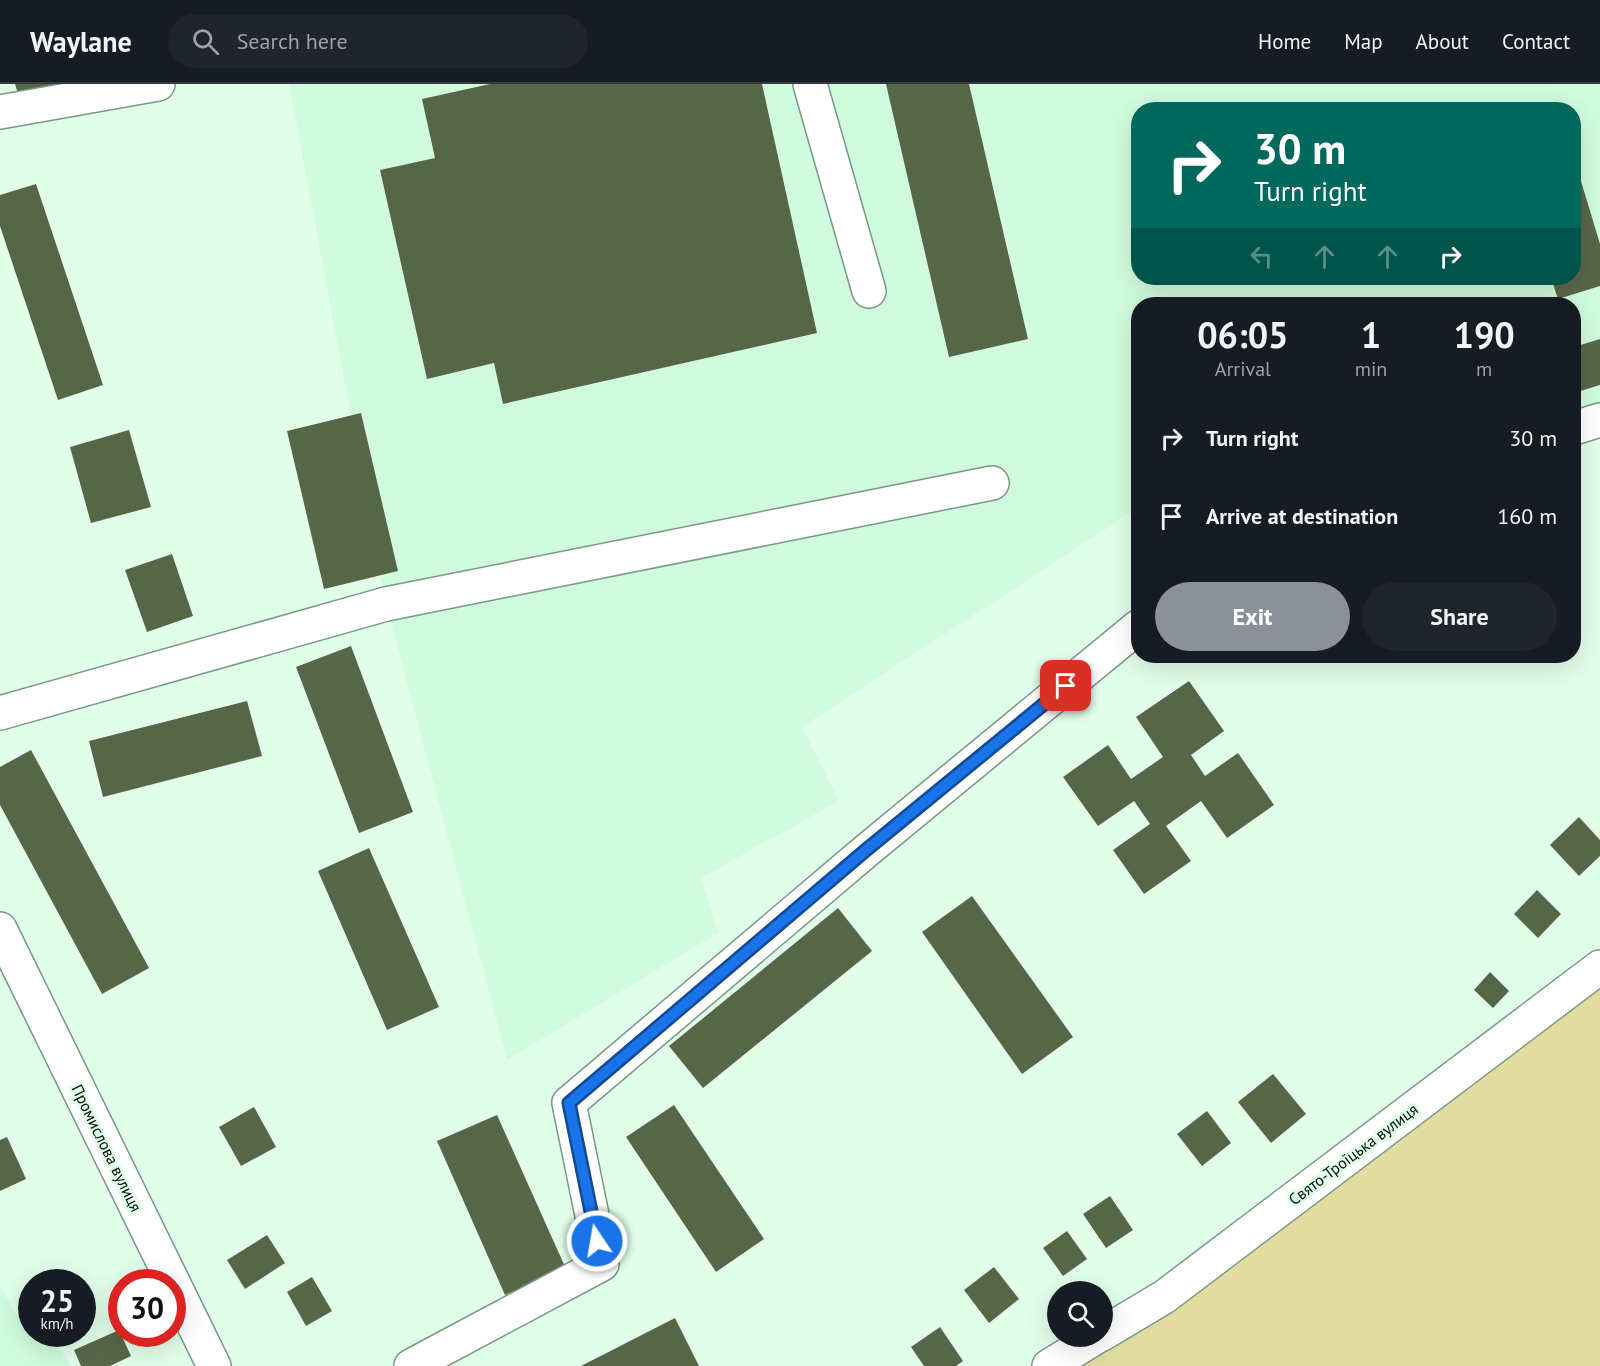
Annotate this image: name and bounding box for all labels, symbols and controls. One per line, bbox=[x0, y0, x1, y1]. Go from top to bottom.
search box bbox=[168, 14, 588, 68]
text: Waylane bbox=[30, 23, 132, 60]
icon: search bbox=[189, 25, 222, 58]
text: Search here bbox=[237, 27, 348, 55]
text: Home bbox=[1258, 28, 1311, 55]
text: Map bbox=[1344, 28, 1383, 55]
text: About bbox=[1416, 28, 1469, 55]
text: Contact bbox=[1502, 28, 1570, 55]
text: 30 m bbox=[1254, 121, 1346, 176]
icon: right bbox=[1155, 126, 1233, 204]
text: Turn right bbox=[1254, 174, 1367, 208]
icon: left bbox=[1245, 240, 1278, 273]
icon: ahead bbox=[1308, 240, 1341, 273]
icon: ahead bbox=[1371, 240, 1404, 273]
icon: right bbox=[1434, 240, 1467, 273]
text: 06:05 bbox=[1197, 311, 1289, 358]
text: 1 bbox=[1361, 311, 1381, 358]
text: 190 bbox=[1454, 311, 1515, 358]
text: Arrival bbox=[1215, 356, 1271, 382]
text: min bbox=[1355, 356, 1387, 382]
text: m bbox=[1476, 356, 1492, 382]
icon: right bbox=[1155, 422, 1188, 455]
text: Turn right bbox=[1206, 424, 1298, 452]
text: 30 m bbox=[1509, 424, 1557, 452]
icon: arrive bbox=[1155, 500, 1188, 533]
text: Arrive at destination bbox=[1206, 502, 1398, 530]
text: 160 m bbox=[1497, 502, 1557, 530]
button: Exit bbox=[1155, 582, 1350, 651]
button: Share bbox=[1362, 582, 1557, 651]
pin bbox=[1040, 660, 1091, 711]
icon: arrive bbox=[1049, 669, 1082, 702]
street label: Промислова вулиця bbox=[67, 1081, 147, 1215]
street label: Свято-Троїцька вулиця bbox=[1284, 1099, 1422, 1209]
position arrow bbox=[565, 1209, 629, 1273]
speed limit sign: 30 bbox=[108, 1269, 186, 1347]
text: 25 bbox=[40, 1281, 74, 1320]
map controls bbox=[1047, 1281, 1113, 1347]
button: search bbox=[1047, 1281, 1113, 1347]
text: km/h bbox=[41, 1314, 73, 1333]

